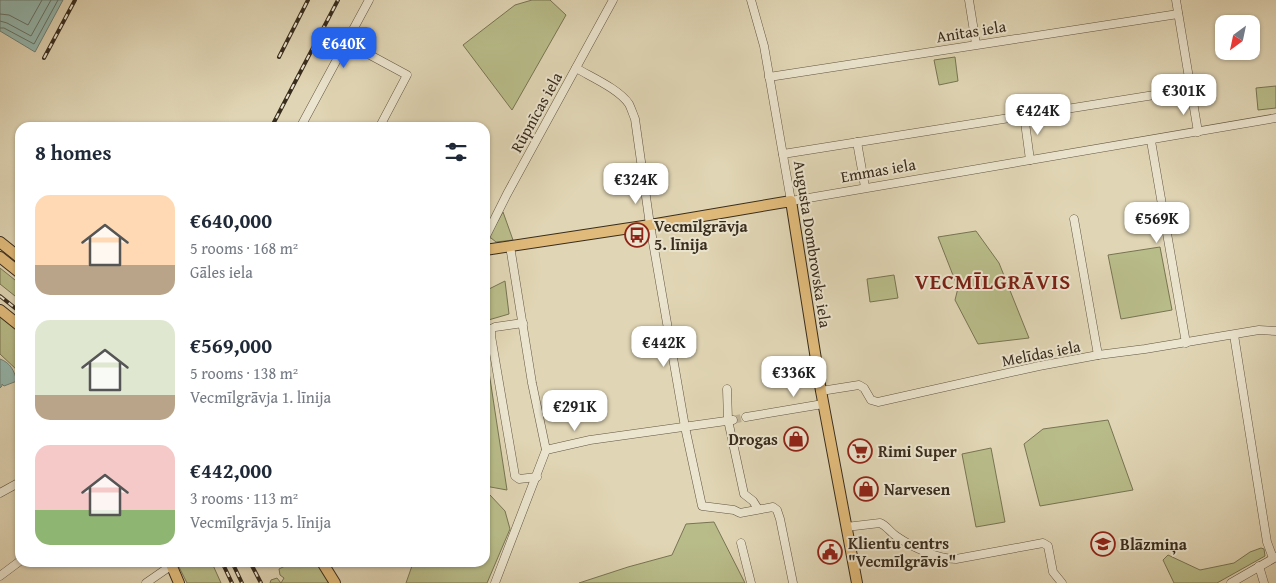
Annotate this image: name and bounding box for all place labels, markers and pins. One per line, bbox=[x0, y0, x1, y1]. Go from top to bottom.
pin: €640K bbox=[309, 27, 379, 69]
pin: €301K bbox=[1149, 74, 1219, 116]
pin: €424K bbox=[1003, 94, 1073, 136]
pin: €324K bbox=[601, 162, 671, 205]
pin: €569K bbox=[1122, 202, 1192, 244]
place label: Vecmīlgrāvja 5. līnija bbox=[654, 214, 749, 256]
bus stop icon: Vecmīlgrāvja 5. līnija bbox=[624, 222, 650, 248]
pin: €442K bbox=[629, 326, 699, 368]
pin: €336K bbox=[759, 356, 829, 398]
pin: €291K bbox=[540, 390, 610, 432]
shop icon: Drogas bbox=[783, 426, 809, 452]
place label: Drogas bbox=[728, 427, 778, 451]
supermarket icon: Rimi Super bbox=[847, 438, 873, 464]
place label: Rimi Super bbox=[878, 439, 958, 463]
shop icon: Narvesen bbox=[853, 476, 879, 502]
place label: Narvesen bbox=[884, 477, 951, 501]
place label: Klientu centrs "Vecmīlgrāvis" bbox=[848, 531, 956, 573]
school or university icon: Blāzmiņa bbox=[1090, 531, 1116, 557]
place label: Blāzmiņa bbox=[1120, 532, 1188, 556]
public building icon: Klientu centrs "Vecmīlgrāvis" bbox=[817, 539, 843, 565]

